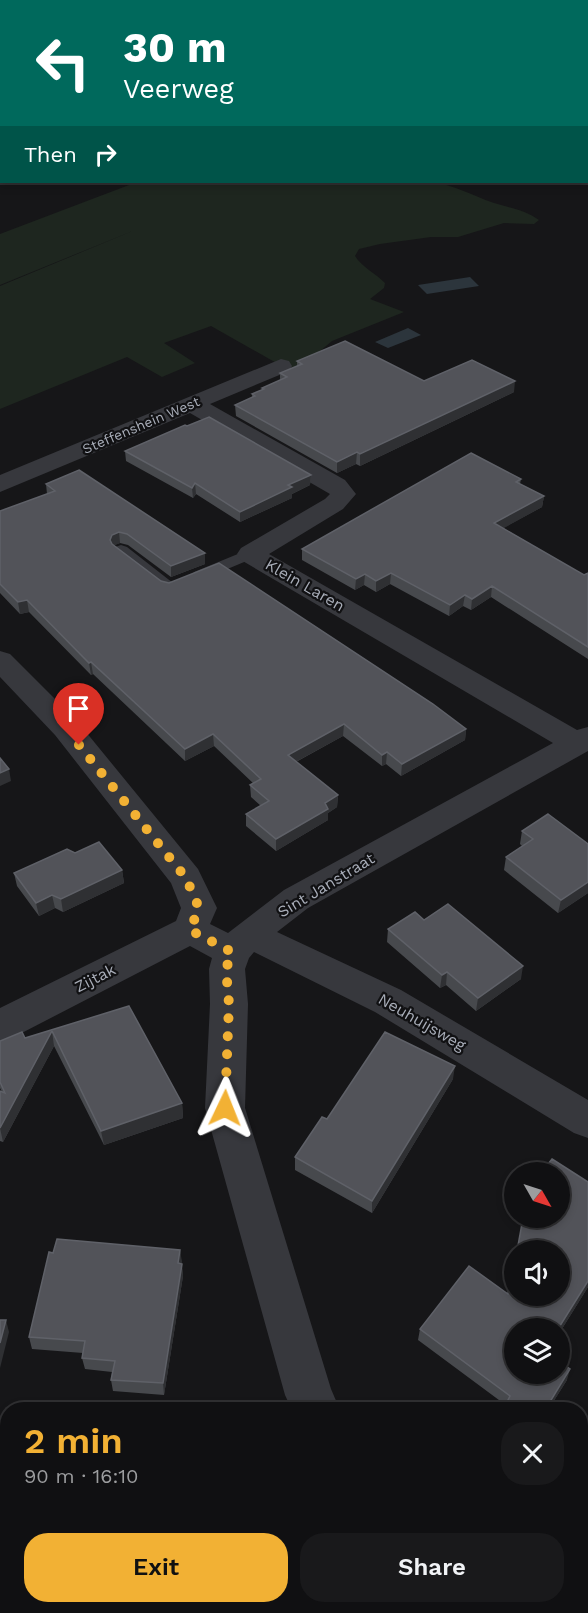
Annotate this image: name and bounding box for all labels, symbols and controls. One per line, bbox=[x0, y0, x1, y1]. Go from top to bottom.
text: 30 m bbox=[123, 23, 227, 72]
icon: left bbox=[24, 24, 102, 102]
text: Veerweg bbox=[123, 73, 234, 105]
icon: right bbox=[89, 138, 122, 171]
text: Then bbox=[24, 142, 77, 167]
street label: Steffenshein West bbox=[80, 393, 202, 457]
street label: Klein Laren bbox=[262, 555, 348, 615]
pin bbox=[53, 683, 104, 745]
icon: arrive bbox=[62, 692, 95, 725]
street label: Sint Janstraat bbox=[274, 848, 378, 921]
street label: Zijtak bbox=[71, 960, 119, 996]
street label: Neuhuijsweg bbox=[375, 989, 470, 1055]
position arrow bbox=[193, 1076, 257, 1140]
north arrow bbox=[504, 1162, 570, 1228]
map controls bbox=[504, 1162, 570, 1384]
button: sound bbox=[504, 1240, 570, 1306]
button: layers bbox=[504, 1318, 570, 1384]
text: 2 min bbox=[24, 1420, 123, 1462]
button: close bbox=[501, 1422, 564, 1485]
text: 90 m · 16:10 bbox=[24, 1464, 139, 1488]
button: Exit bbox=[24, 1533, 288, 1602]
button: Share bbox=[300, 1533, 564, 1602]

